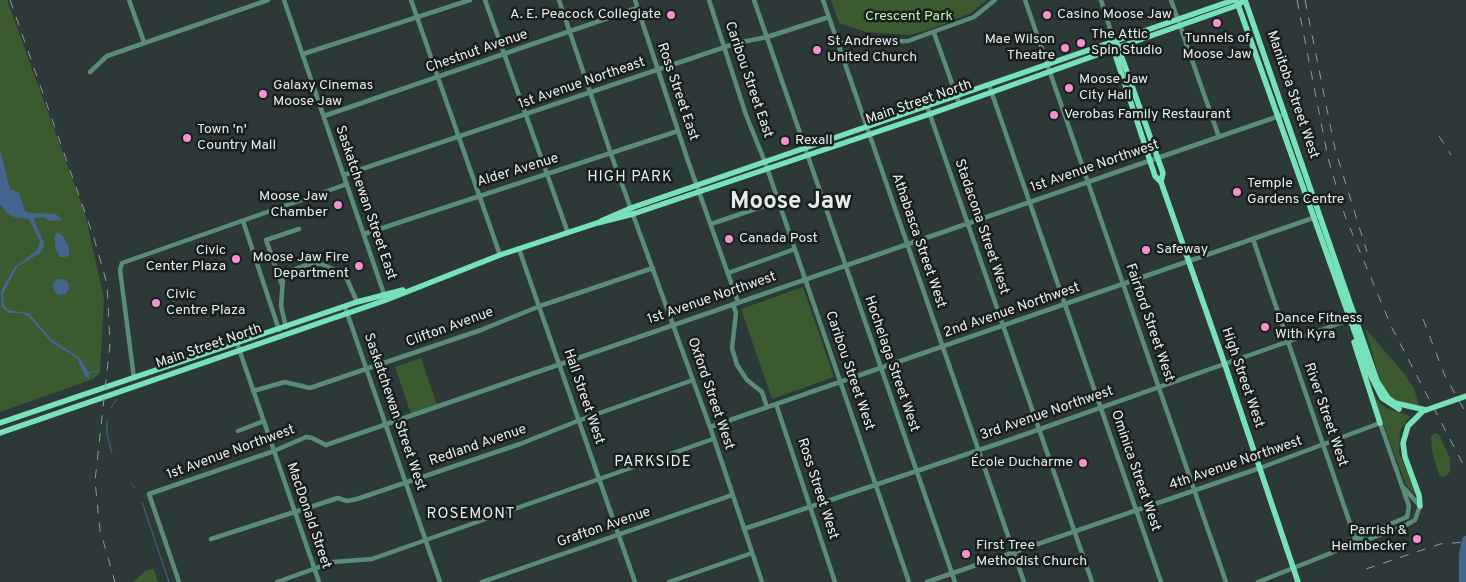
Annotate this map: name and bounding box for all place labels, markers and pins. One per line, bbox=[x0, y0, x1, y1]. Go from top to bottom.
place label: A. E. Peacock Collegiate bbox=[510, 7, 661, 23]
place label: Casino Moose Jaw bbox=[1057, 7, 1172, 23]
marker: A. E. Peacock Collegiate bbox=[665, 9, 677, 21]
marker: Casino Moose Jaw bbox=[1041, 9, 1053, 21]
marker: Tunnels of Moose Jaw bbox=[1211, 17, 1223, 29]
place label: The Attic Spin Studio bbox=[1091, 27, 1162, 59]
place label: Tunnels of Moose Jaw bbox=[1182, 31, 1252, 64]
place label: Mae Wilson Theatre bbox=[985, 32, 1055, 64]
place label: St Andrews United Church bbox=[827, 34, 917, 66]
marker: The Attic Spin Studio bbox=[1075, 37, 1087, 49]
marker: Mae Wilson Theatre bbox=[1059, 42, 1071, 54]
marker: St Andrews United Church bbox=[811, 44, 823, 56]
place label: Moose Jaw City Hall bbox=[1079, 72, 1148, 104]
place label: Galaxy Cinemas Moose Jaw bbox=[273, 78, 373, 110]
marker: Moose Jaw City Hall bbox=[1063, 82, 1075, 94]
marker: Galaxy Cinemas Moose Jaw bbox=[257, 88, 269, 100]
place label: Verobas Family Restaurant bbox=[1064, 107, 1231, 123]
marker: Verobas Family Restaurant bbox=[1048, 109, 1060, 121]
place label: Town 'n' Country Mall bbox=[197, 122, 276, 154]
marker: Town 'n' Country Mall bbox=[181, 132, 193, 144]
place label: Rexall bbox=[795, 133, 833, 149]
marker: Rexall bbox=[779, 135, 791, 147]
place label: Temple Gardens Centre bbox=[1247, 176, 1344, 208]
marker: Temple Gardens Centre bbox=[1231, 186, 1243, 198]
place label: Moose Jaw Chamber bbox=[259, 189, 328, 222]
marker: Moose Jaw Chamber bbox=[332, 199, 344, 211]
place label: Canada Post bbox=[739, 231, 818, 247]
marker: Canada Post bbox=[723, 233, 735, 245]
place label: Safeway bbox=[1156, 242, 1208, 258]
place label: Civic Center Plaza bbox=[146, 243, 226, 276]
marker: Safeway bbox=[1140, 244, 1152, 256]
place label: Moose Jaw Fire Department bbox=[253, 250, 349, 282]
marker: Civic Center Plaza bbox=[230, 253, 242, 265]
marker: Moose Jaw Fire Department bbox=[353, 260, 365, 272]
place label: Civic Centre Plaza bbox=[166, 287, 245, 320]
marker: Civic Centre Plaza bbox=[150, 297, 162, 309]
place label: Dance Fitness With Kyra bbox=[1275, 311, 1363, 344]
marker: Dance Fitness With Kyra bbox=[1259, 321, 1271, 333]
place label: École Ducharme bbox=[971, 455, 1073, 471]
marker: École Ducharme bbox=[1077, 457, 1089, 469]
place label: Parrish & Heimbecker bbox=[1331, 523, 1407, 556]
marker: Parrish & Heimbecker bbox=[1411, 533, 1423, 545]
place label: First Tree Methodist Church bbox=[976, 538, 1087, 570]
marker: First Tree Methodist Church bbox=[960, 548, 972, 560]

